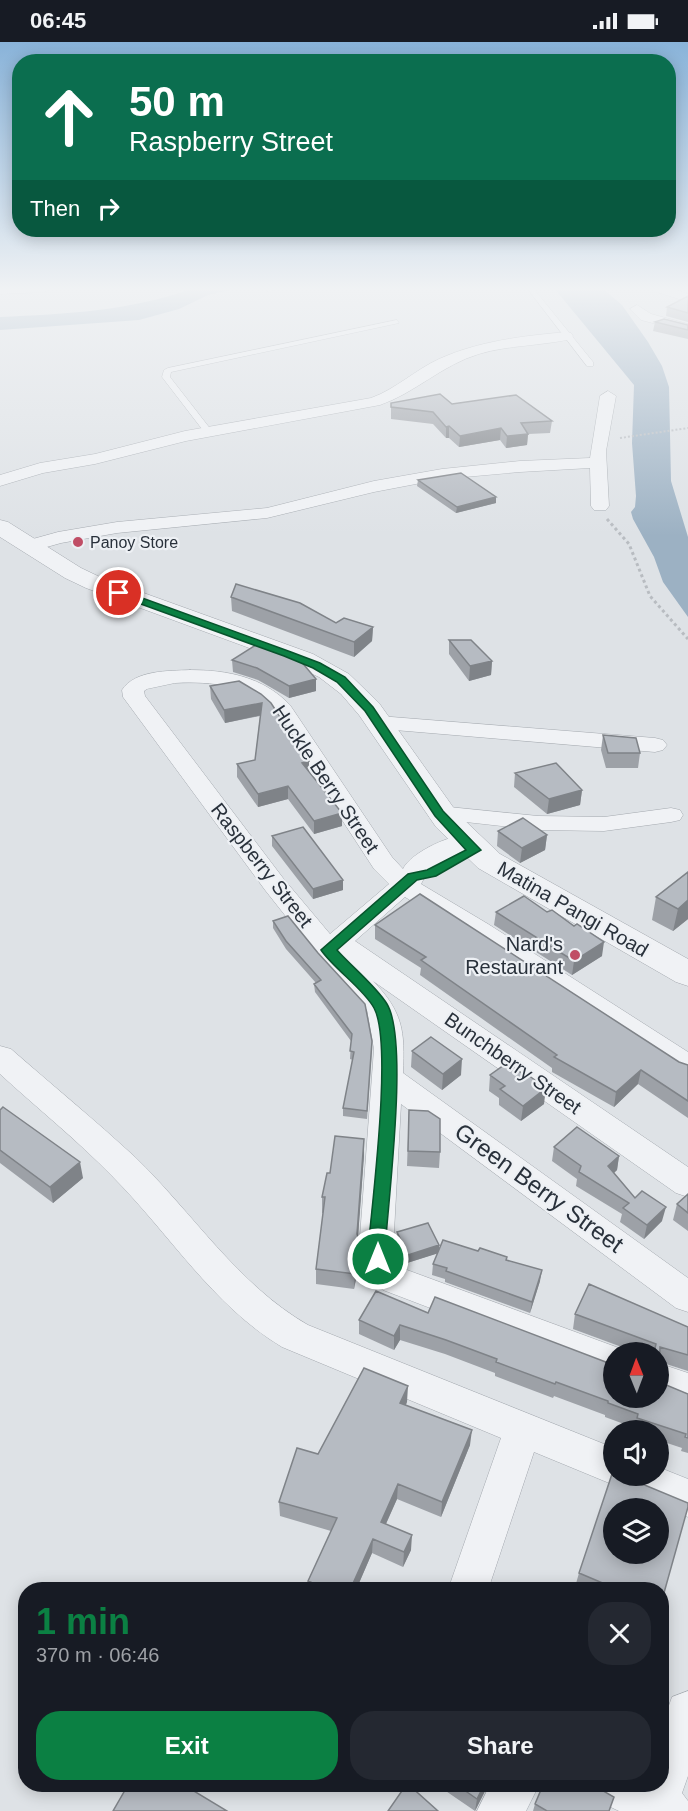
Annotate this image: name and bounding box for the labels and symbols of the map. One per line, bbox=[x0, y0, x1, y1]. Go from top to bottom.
place label: Panoy Store bbox=[90, 534, 178, 551]
marker: Panoy Store bbox=[71, 535, 85, 549]
pin bbox=[93, 567, 144, 618]
street label: Huckle Berry Street bbox=[268, 701, 384, 857]
street label: Raspberry Street bbox=[207, 799, 317, 932]
street label: Matina Pangi Road bbox=[494, 857, 652, 961]
place label: Nard's Restaurant bbox=[465, 933, 563, 978]
marker: Nard's Restaurant bbox=[568, 948, 582, 962]
street label: Bunchberry Street bbox=[441, 1008, 586, 1118]
street label: Green Berry Street bbox=[450, 1117, 629, 1258]
position arrow bbox=[346, 1227, 410, 1291]
north arrow bbox=[603, 1342, 669, 1408]

